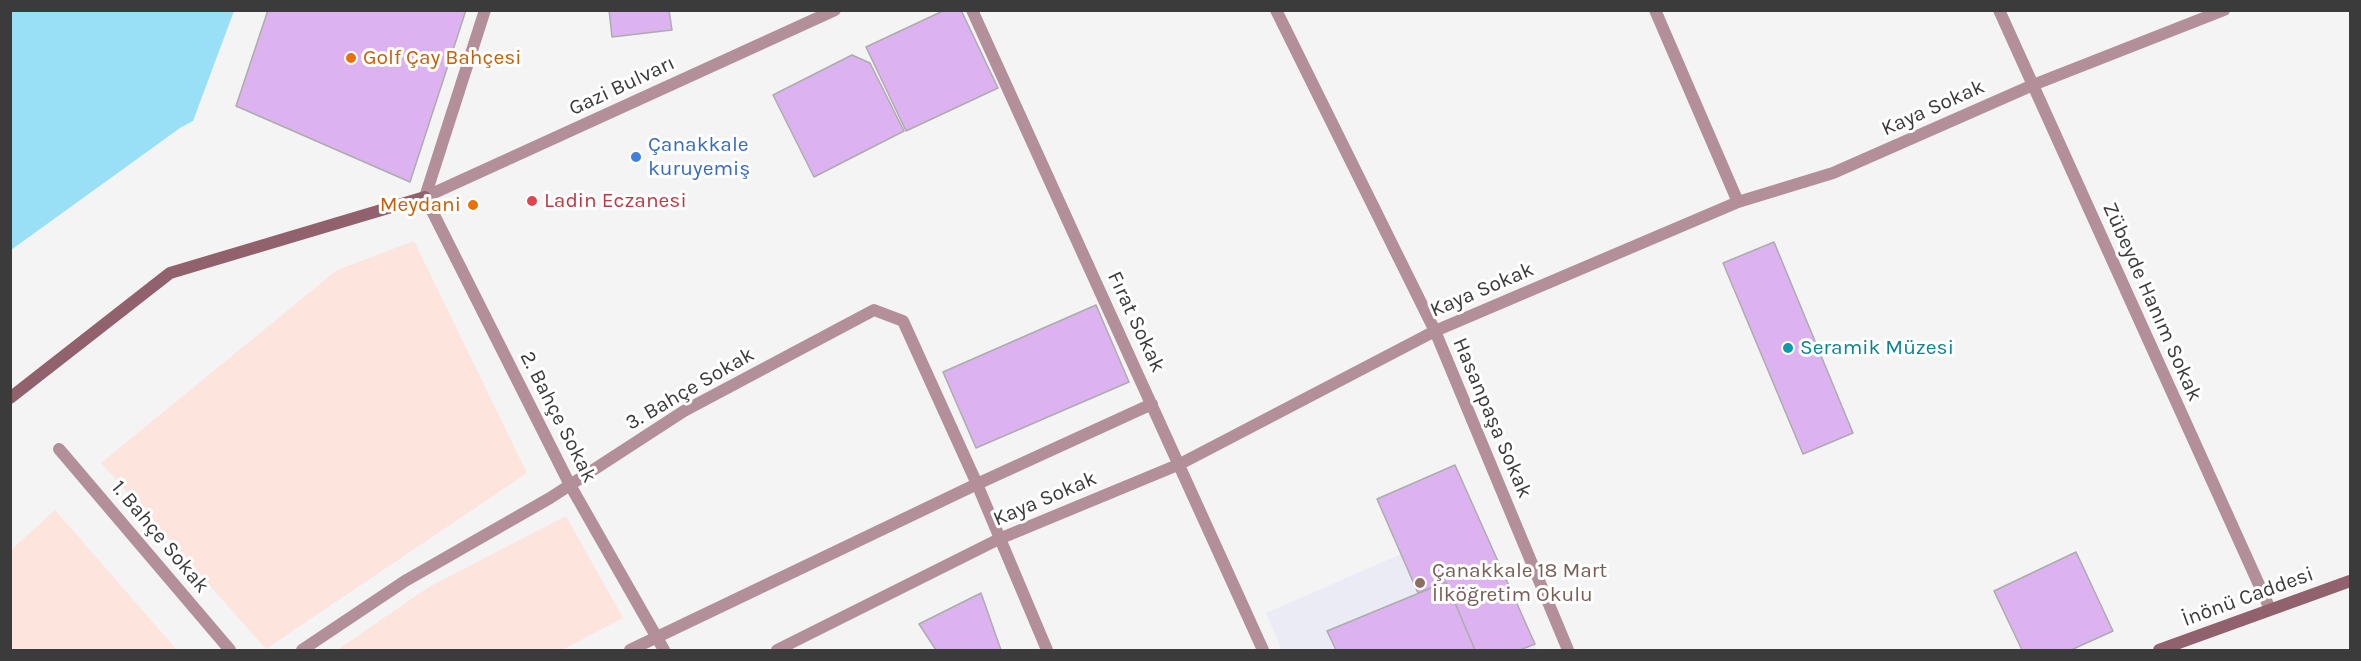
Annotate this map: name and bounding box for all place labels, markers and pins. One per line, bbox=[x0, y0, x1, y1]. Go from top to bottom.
place label: Golf Çay Bahçesi bbox=[363, 45, 521, 71]
marker: Golf Çay Bahçesi bbox=[344, 51, 358, 65]
place label: Çanakkale kuruyemiş bbox=[648, 132, 750, 182]
marker: Çanakkale kuruyemiş bbox=[629, 150, 643, 164]
place label: Ladin Eczanesi bbox=[544, 188, 687, 214]
place label: Meydani bbox=[380, 192, 461, 218]
marker: Ladin Eczanesi bbox=[525, 194, 539, 208]
marker: Meydani bbox=[466, 198, 480, 212]
place label: Seramik Müzesi bbox=[1800, 335, 1954, 361]
marker: Seramik Müzesi bbox=[1781, 341, 1795, 355]
place label: Çanakkale 18 Mart İlköğretim Okulu bbox=[1432, 558, 1607, 608]
marker: Çanakkale 18 Mart İlköğretim Okulu bbox=[1413, 576, 1427, 590]

